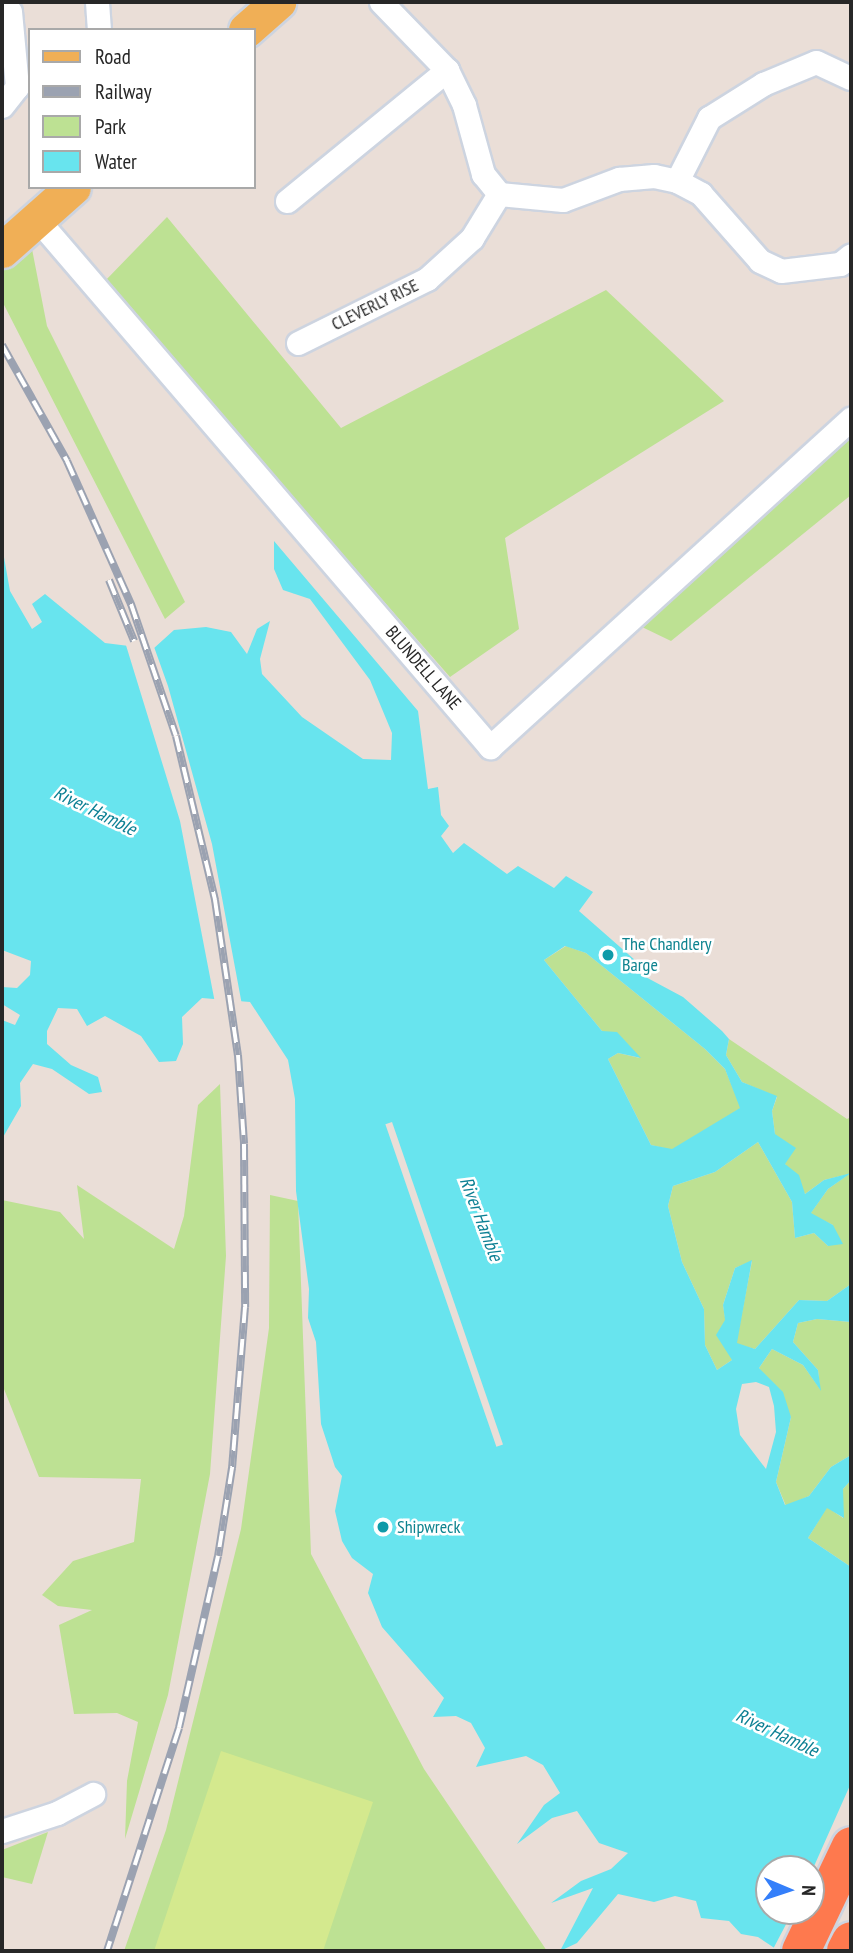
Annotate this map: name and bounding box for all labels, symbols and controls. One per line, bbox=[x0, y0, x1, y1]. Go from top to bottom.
legend bbox=[28, 28, 256, 189]
text: Road bbox=[95, 43, 131, 70]
text: Railway bbox=[95, 78, 152, 105]
text: Park bbox=[95, 113, 126, 140]
text: Water bbox=[95, 148, 137, 175]
street label: CLEVERLY RISE bbox=[328, 275, 422, 335]
street label: BLUNDELL LANE bbox=[381, 622, 465, 714]
water label: River Hamble bbox=[50, 781, 140, 841]
place label: The Chandlery Barge bbox=[622, 934, 712, 976]
marker: The Chandlery Barge bbox=[600, 947, 616, 963]
water label: River Hamble bbox=[455, 1174, 507, 1264]
place label: Shipwreck bbox=[397, 1516, 460, 1538]
marker: Shipwreck bbox=[375, 1519, 391, 1535]
water label: River Hamble bbox=[732, 1704, 822, 1762]
north arrow bbox=[755, 1855, 825, 1925]
text: N bbox=[797, 1885, 821, 1896]

